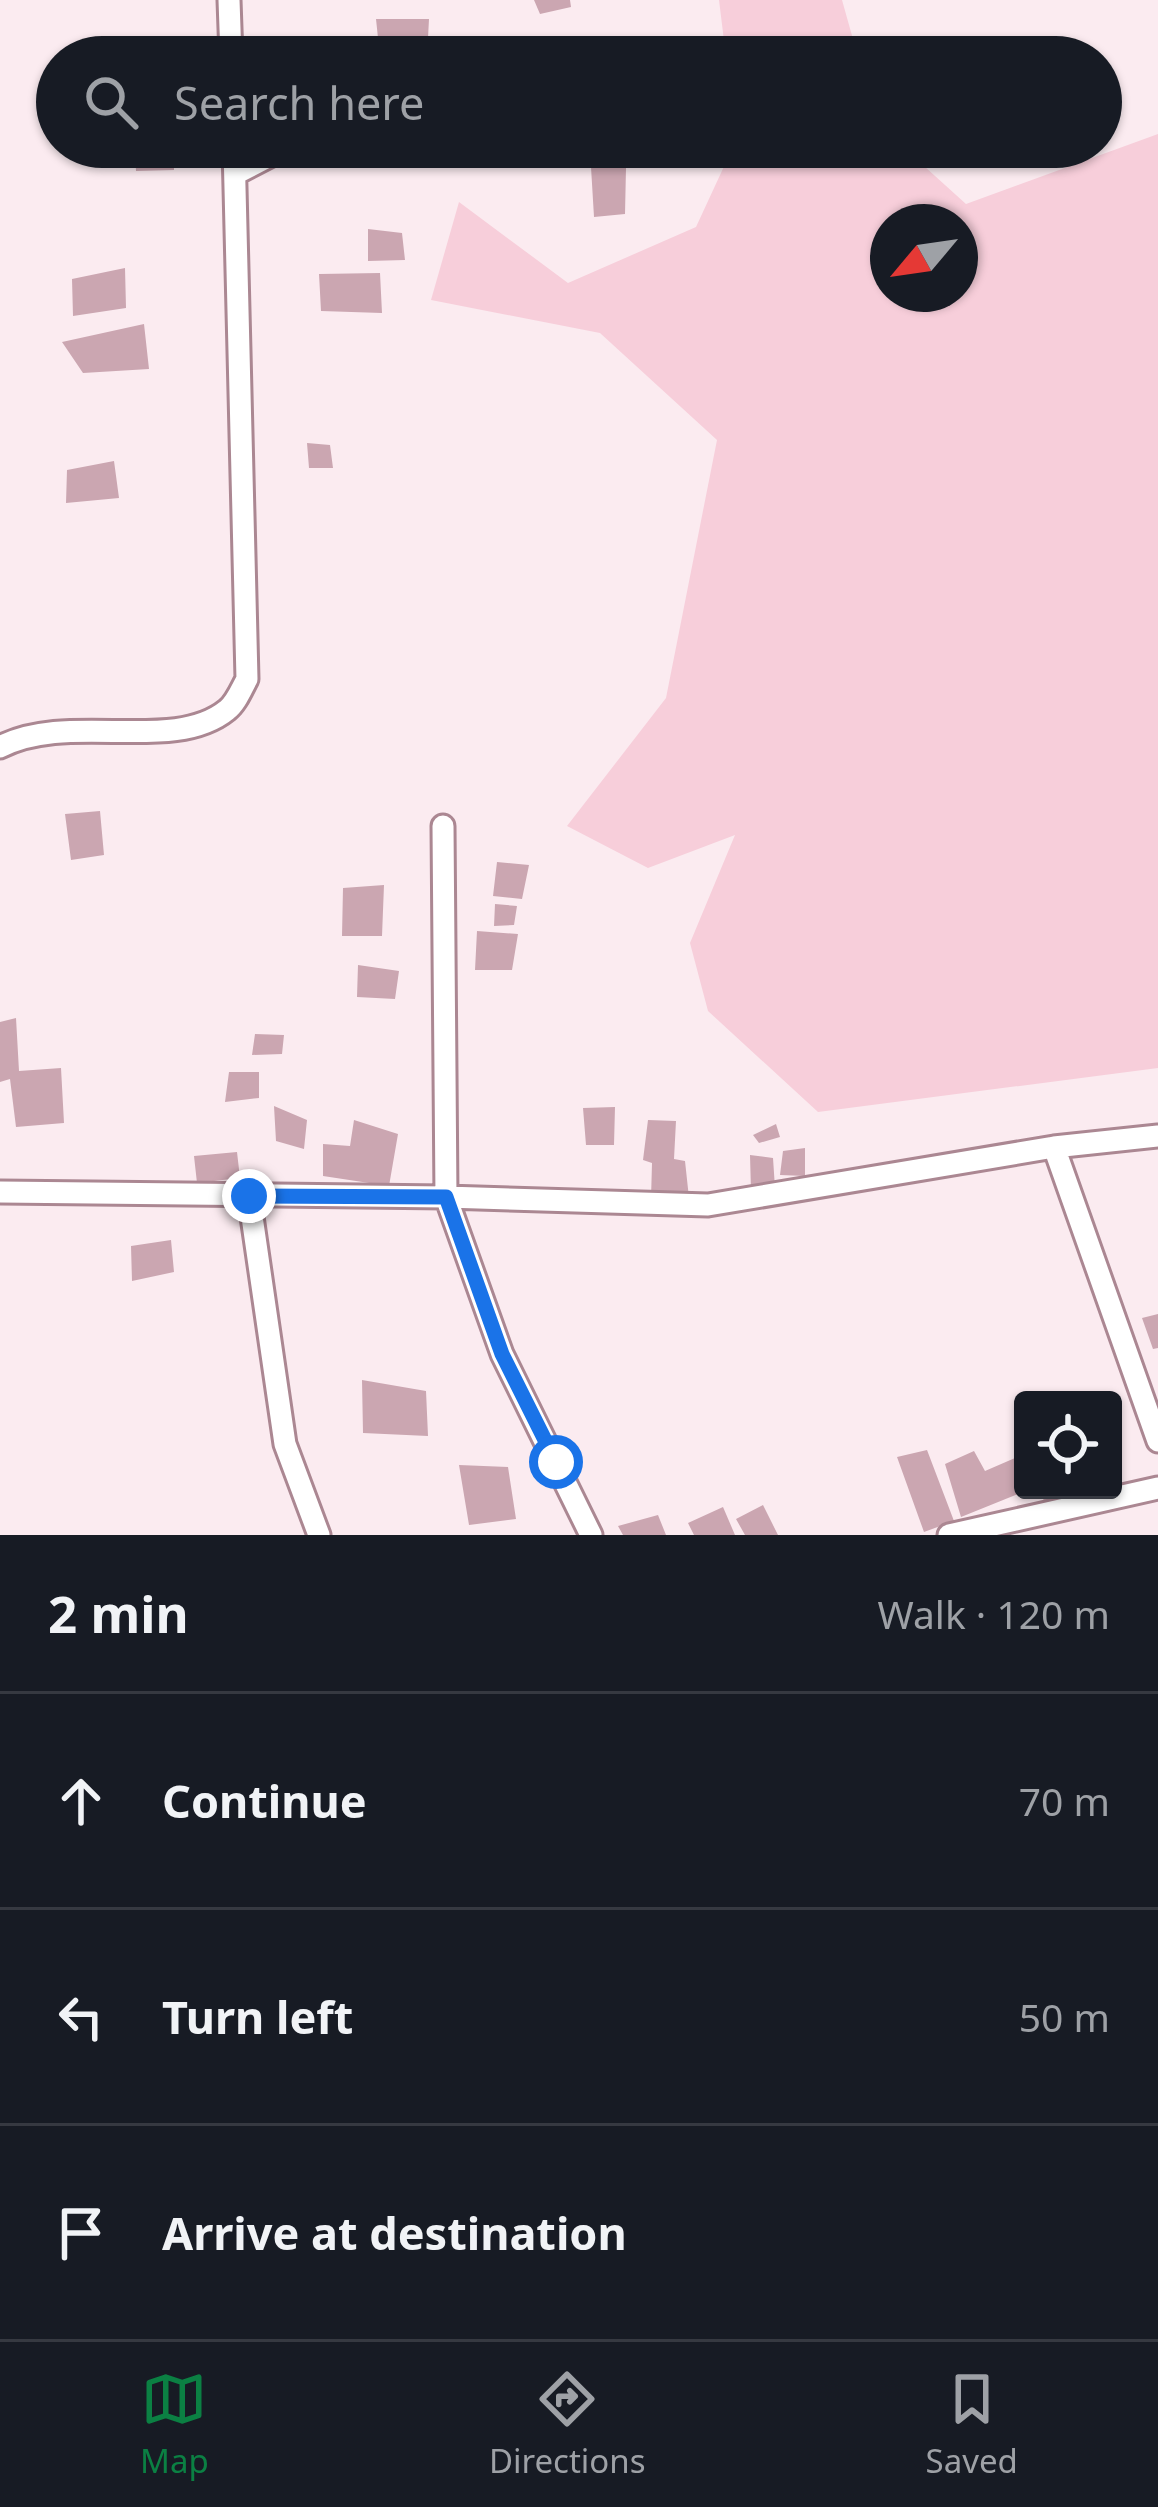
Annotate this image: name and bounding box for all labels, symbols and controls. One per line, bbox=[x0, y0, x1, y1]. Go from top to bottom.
search box bbox=[36, 36, 1122, 168]
icon: search bbox=[78, 69, 144, 135]
text: Search here bbox=[174, 72, 424, 133]
north arrow bbox=[870, 204, 978, 312]
route end bbox=[222, 1169, 276, 1223]
map controls bbox=[1014, 1391, 1122, 1499]
button: locate bbox=[1014, 1391, 1122, 1499]
route start bbox=[529, 1435, 583, 1489]
text: 2 min bbox=[48, 1578, 189, 1648]
text: Walk · 120 m bbox=[877, 1587, 1110, 1640]
icon: ahead bbox=[48, 1768, 114, 1834]
text: Continue bbox=[162, 1770, 367, 1831]
text: 70 m bbox=[1019, 1774, 1110, 1827]
icon: left bbox=[48, 1984, 114, 2050]
text: Turn left bbox=[162, 1986, 353, 2047]
text: 50 m bbox=[1019, 1990, 1110, 2043]
icon: arrive bbox=[48, 2200, 114, 2266]
text: Arrive at destination bbox=[162, 2202, 627, 2263]
tab: Map bbox=[140, 2366, 209, 2483]
tab: Directions bbox=[489, 2366, 646, 2483]
tab: Saved bbox=[926, 2366, 1018, 2483]

